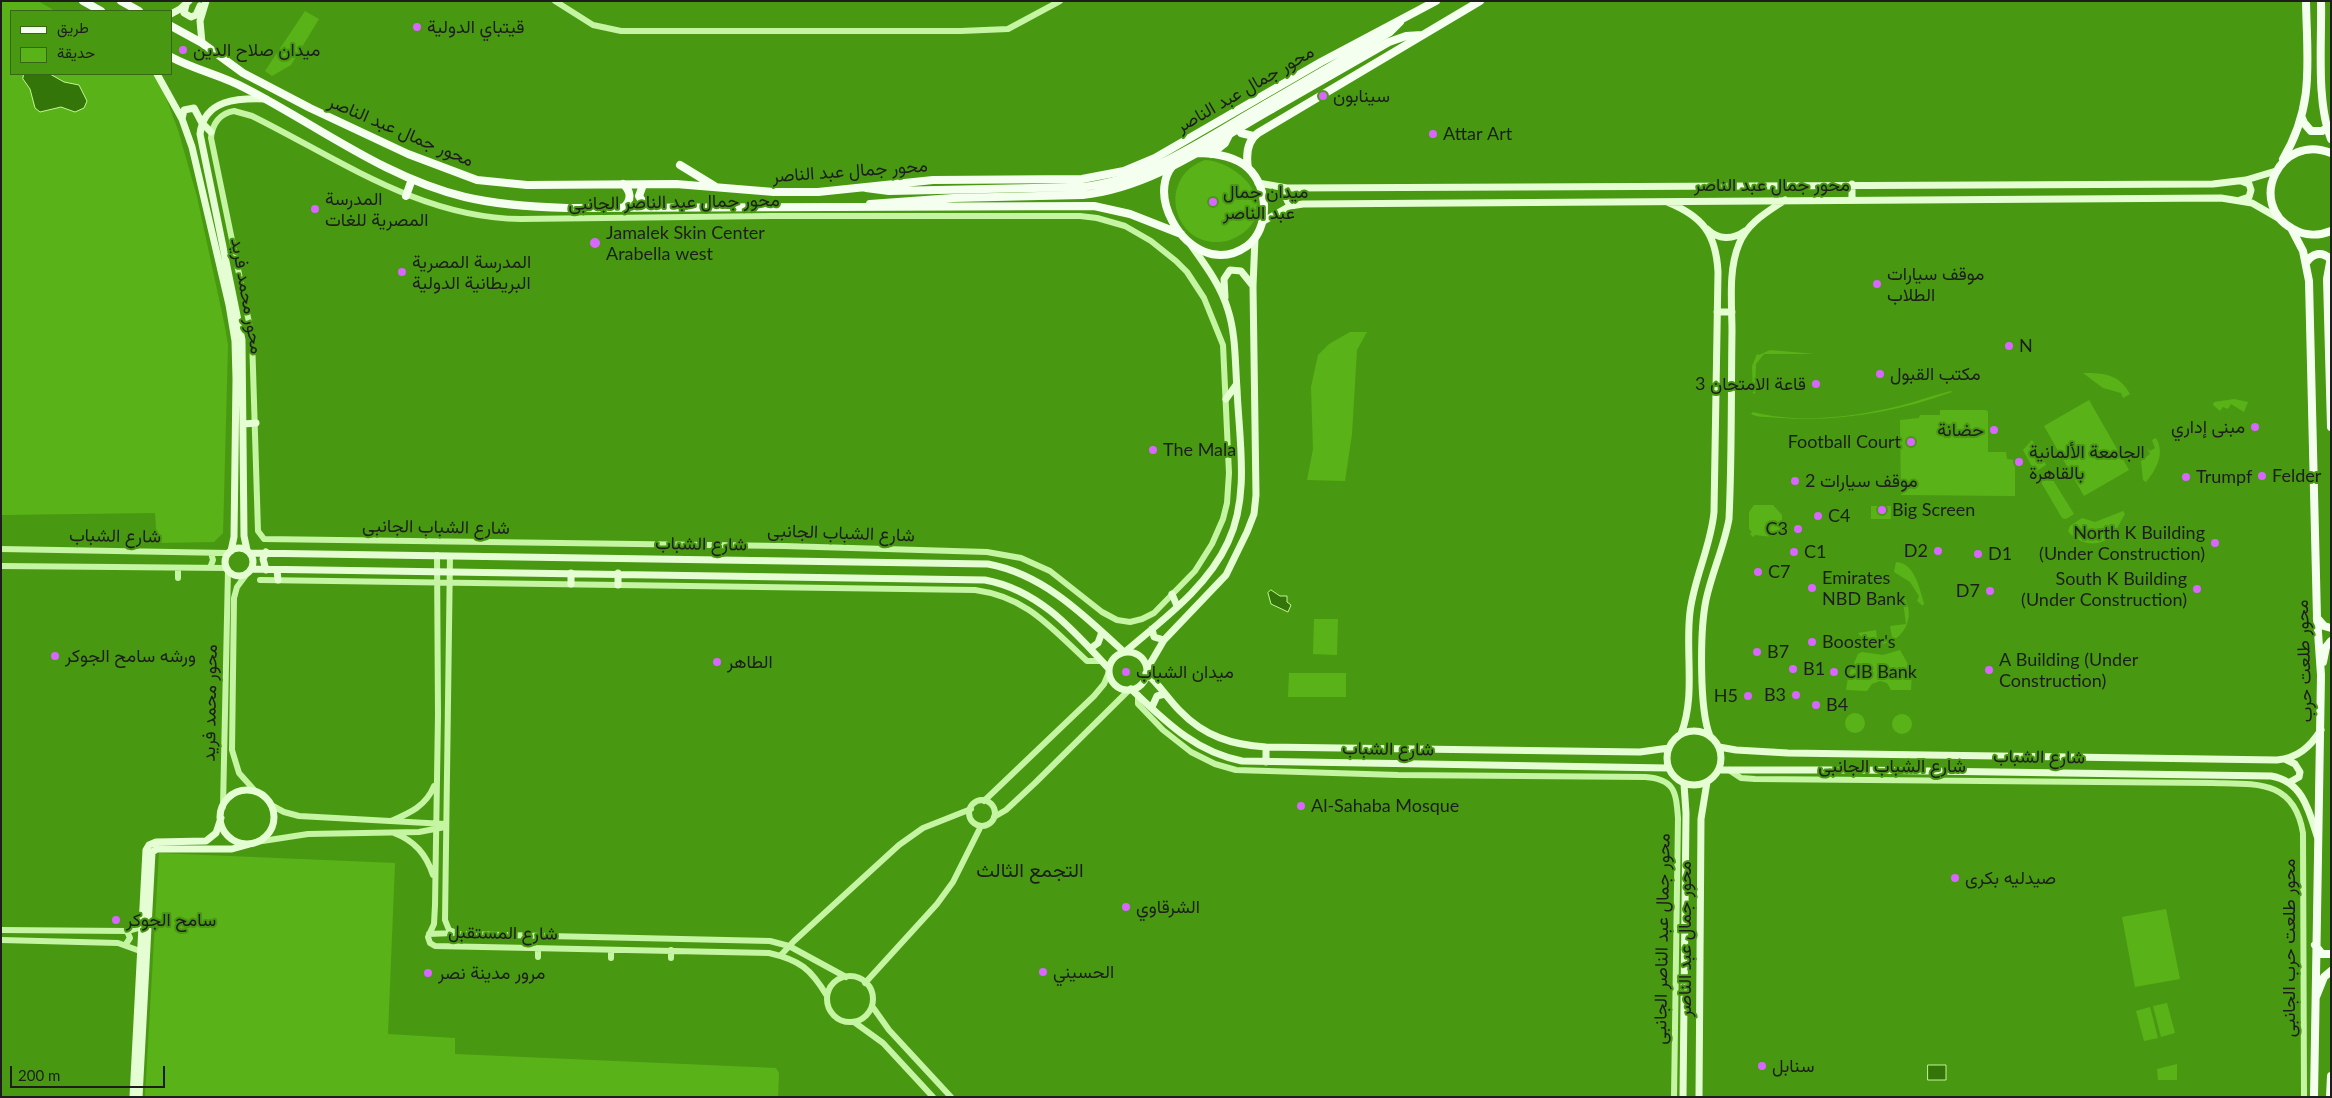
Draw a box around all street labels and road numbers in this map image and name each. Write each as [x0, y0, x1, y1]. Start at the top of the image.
street label: محور جمال عبد الناصر [1172, 41, 1318, 137]
street label: محور جمال عبد الناصر [325, 91, 477, 171]
street label: محور جمال عبد الناصر [772, 155, 928, 187]
street label: محور جمال عبد الناصر [1694, 174, 1850, 196]
street label: محور جمال عبد الناصر الجانبى [568, 189, 780, 215]
street label: محور محمد فريد [226, 236, 268, 356]
street label: شارع الشباب الجانبى [362, 515, 510, 539]
street label: شارع الشباب الجانبى [767, 520, 915, 546]
street label: شارع الشباب [69, 524, 161, 548]
street label: شارع الشباب [655, 532, 747, 556]
street label: محور طلعت حرب [2291, 599, 2317, 723]
street label: محور محمد فريد [198, 644, 222, 762]
street label: شارع الشباب [1342, 737, 1434, 761]
street label: شارع الشباب [1993, 745, 2085, 769]
street label: شارع الشباب الجانبى [1818, 755, 1966, 777]
street label: محور جمال عبد الناصر الجانبى [1649, 833, 1675, 1045]
street label: محور طلعت حرب الجانبى [2278, 859, 2300, 1037]
street label: محور جمال عبد الناصر [1674, 861, 1696, 1017]
street label: شارع المستقبل [448, 921, 558, 945]

